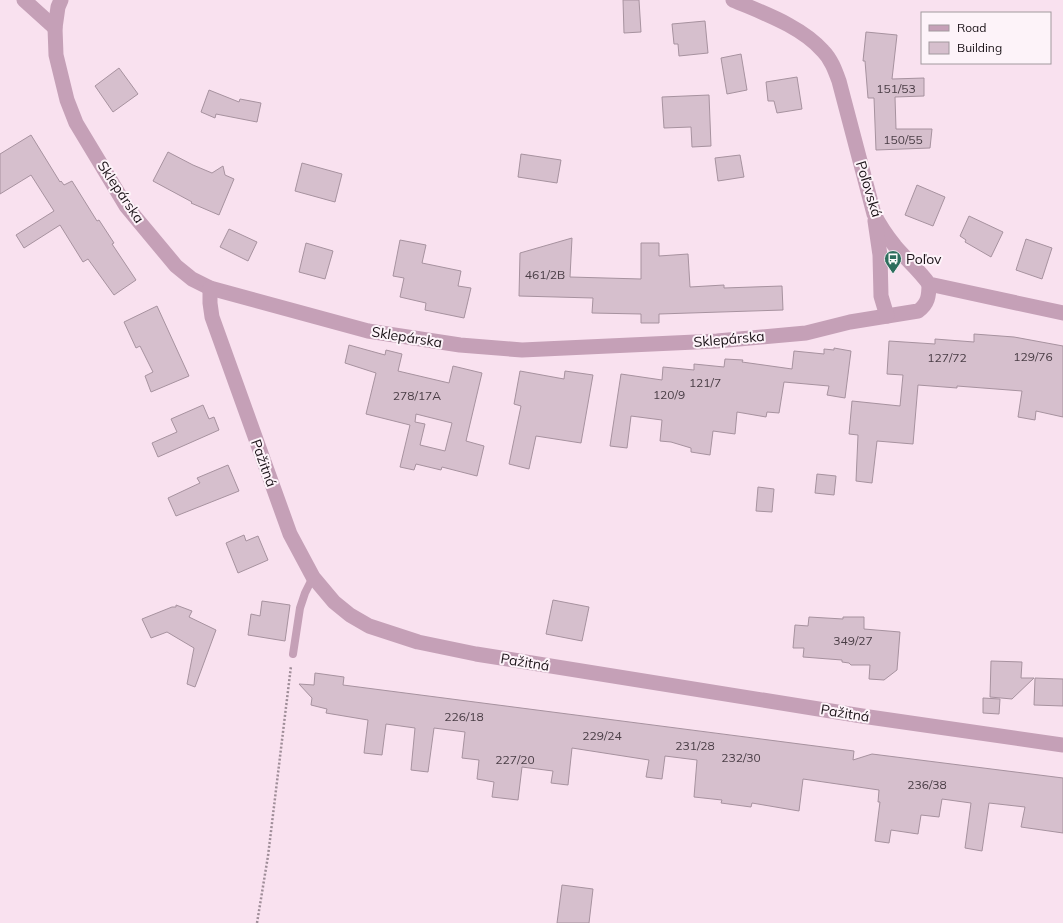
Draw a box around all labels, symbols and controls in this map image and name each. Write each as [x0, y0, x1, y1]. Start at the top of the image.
legend [921, 12, 1051, 64]
text: Road [957, 20, 986, 35]
text: Building [957, 40, 1002, 55]
house number: 151/53 [876, 81, 916, 96]
house number: 150/55 [883, 132, 923, 147]
street label: Sklepárska [94, 157, 148, 227]
street label: Poľovská [852, 159, 886, 219]
bus stop icon: Poľov [883, 249, 903, 274]
place label: Poľov [906, 250, 942, 268]
house number: 461/2B [525, 267, 565, 282]
street label: Sklepárska [370, 323, 444, 351]
street label: Sklepárska [693, 327, 765, 351]
house number: 129/76 [1013, 349, 1053, 364]
house number: 127/72 [927, 350, 967, 365]
house number: 121/7 [689, 375, 721, 390]
house number: 120/9 [653, 387, 685, 402]
house number: 278/17A [393, 388, 441, 403]
street label: Pažitná [247, 437, 281, 489]
house number: 349/27 [833, 633, 873, 648]
street label: Pažitná [499, 649, 551, 675]
street label: Pažitná [819, 700, 871, 726]
house number: 226/18 [444, 709, 484, 724]
house number: 229/24 [582, 728, 622, 743]
house number: 231/28 [675, 738, 715, 753]
house number: 232/30 [721, 750, 761, 765]
house number: 227/20 [495, 752, 535, 767]
house number: 236/38 [907, 777, 947, 792]

